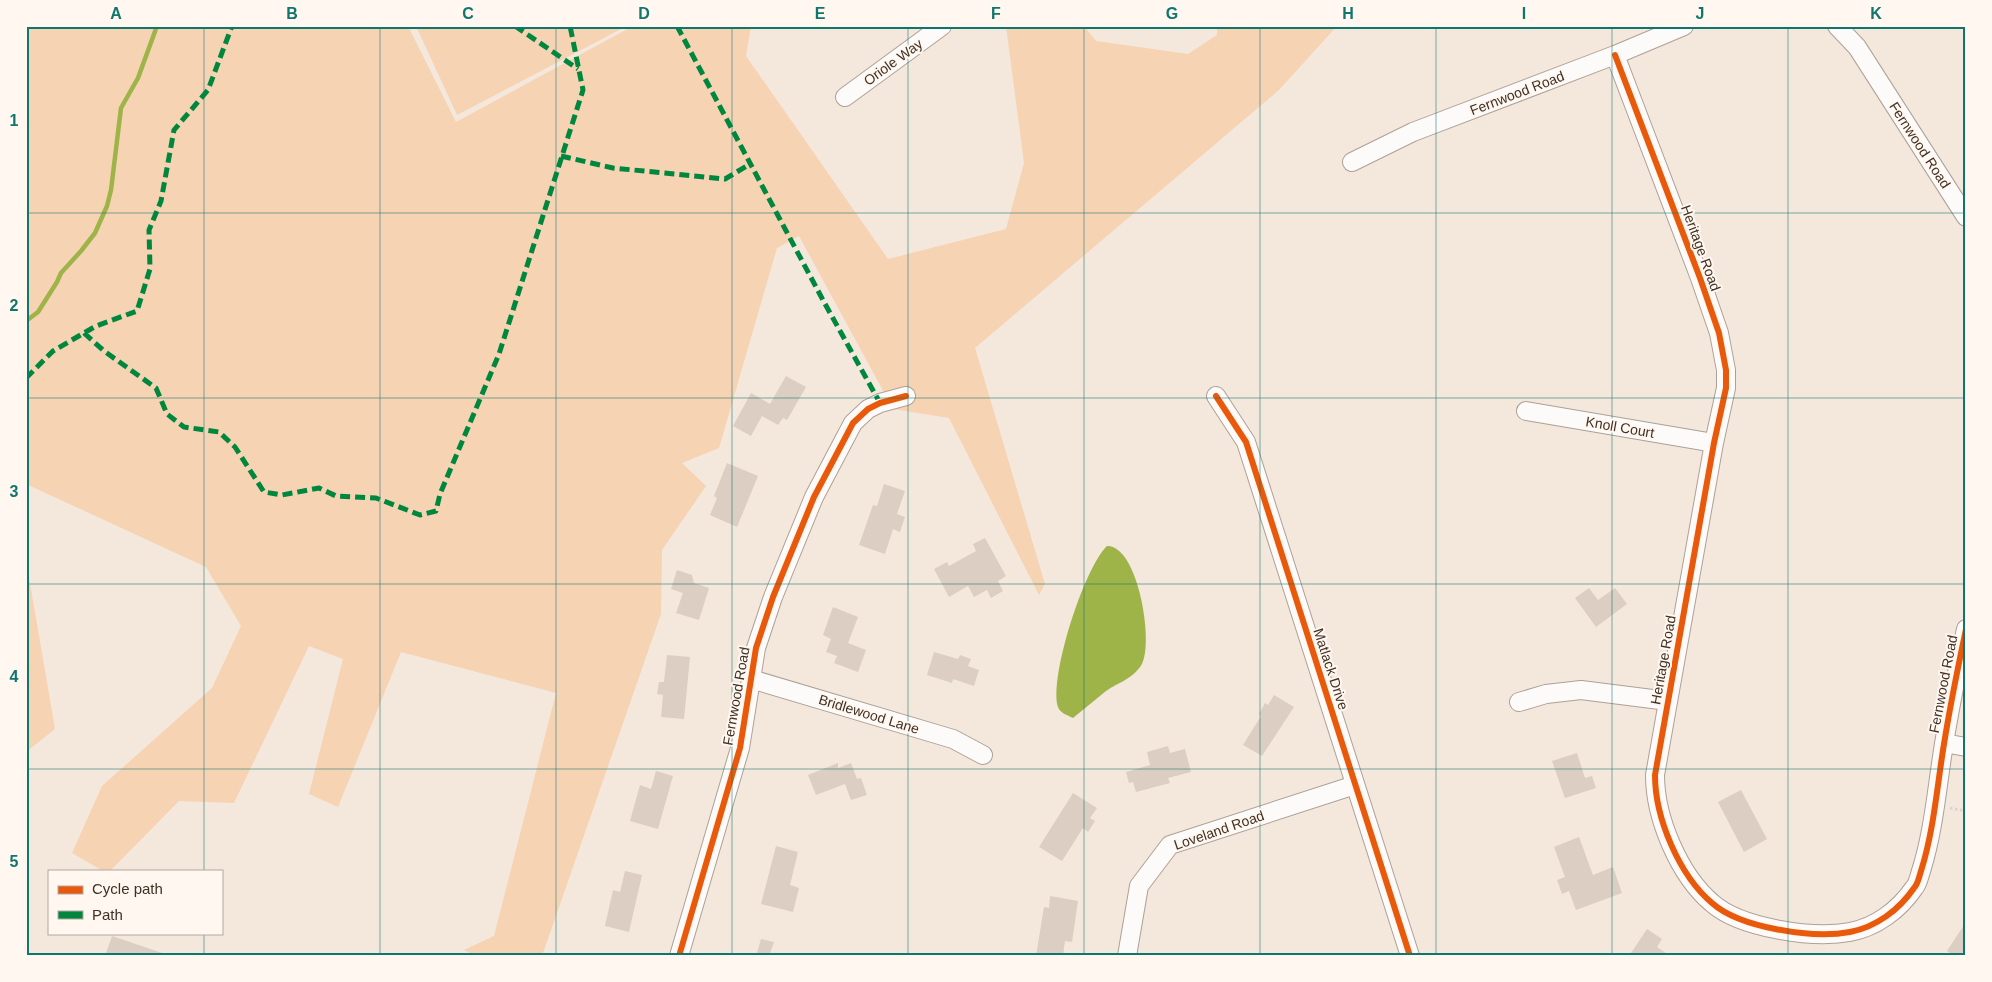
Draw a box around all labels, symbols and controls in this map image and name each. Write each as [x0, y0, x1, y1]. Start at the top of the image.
text: A [110, 5, 122, 22]
text: B [286, 5, 298, 22]
text: C [462, 5, 474, 22]
text: D [638, 5, 650, 22]
text: E [815, 5, 826, 22]
text: F [991, 5, 1001, 22]
text: G [1166, 5, 1178, 22]
text: H [1342, 5, 1354, 22]
text: I [1522, 5, 1526, 22]
text: J [1696, 5, 1704, 22]
text: K [1870, 5, 1882, 22]
street label: Oriole Way [861, 35, 925, 89]
street label: Fernwood Road [1468, 68, 1566, 118]
street label: Fernwood Road [1886, 99, 1954, 191]
text: 1 [10, 112, 19, 129]
street label: Heritage Road [1678, 203, 1724, 293]
text: 2 [10, 297, 19, 314]
street label: Knoll Court [1585, 413, 1656, 441]
text: 3 [10, 483, 19, 500]
street label: Heritage Road [1647, 614, 1679, 706]
street label: Matlack Drive [1310, 626, 1352, 712]
street label: Fernwood Road [1926, 634, 1960, 734]
street label: Fernwood Road [719, 646, 753, 746]
text: 4 [10, 668, 19, 685]
street label: Bridlewood Lane [817, 691, 921, 737]
street label: Loveland Road [1172, 807, 1266, 853]
text: 5 [10, 853, 19, 870]
legend [48, 870, 222, 934]
text: Cycle path [92, 880, 163, 897]
text: Path [92, 906, 123, 923]

